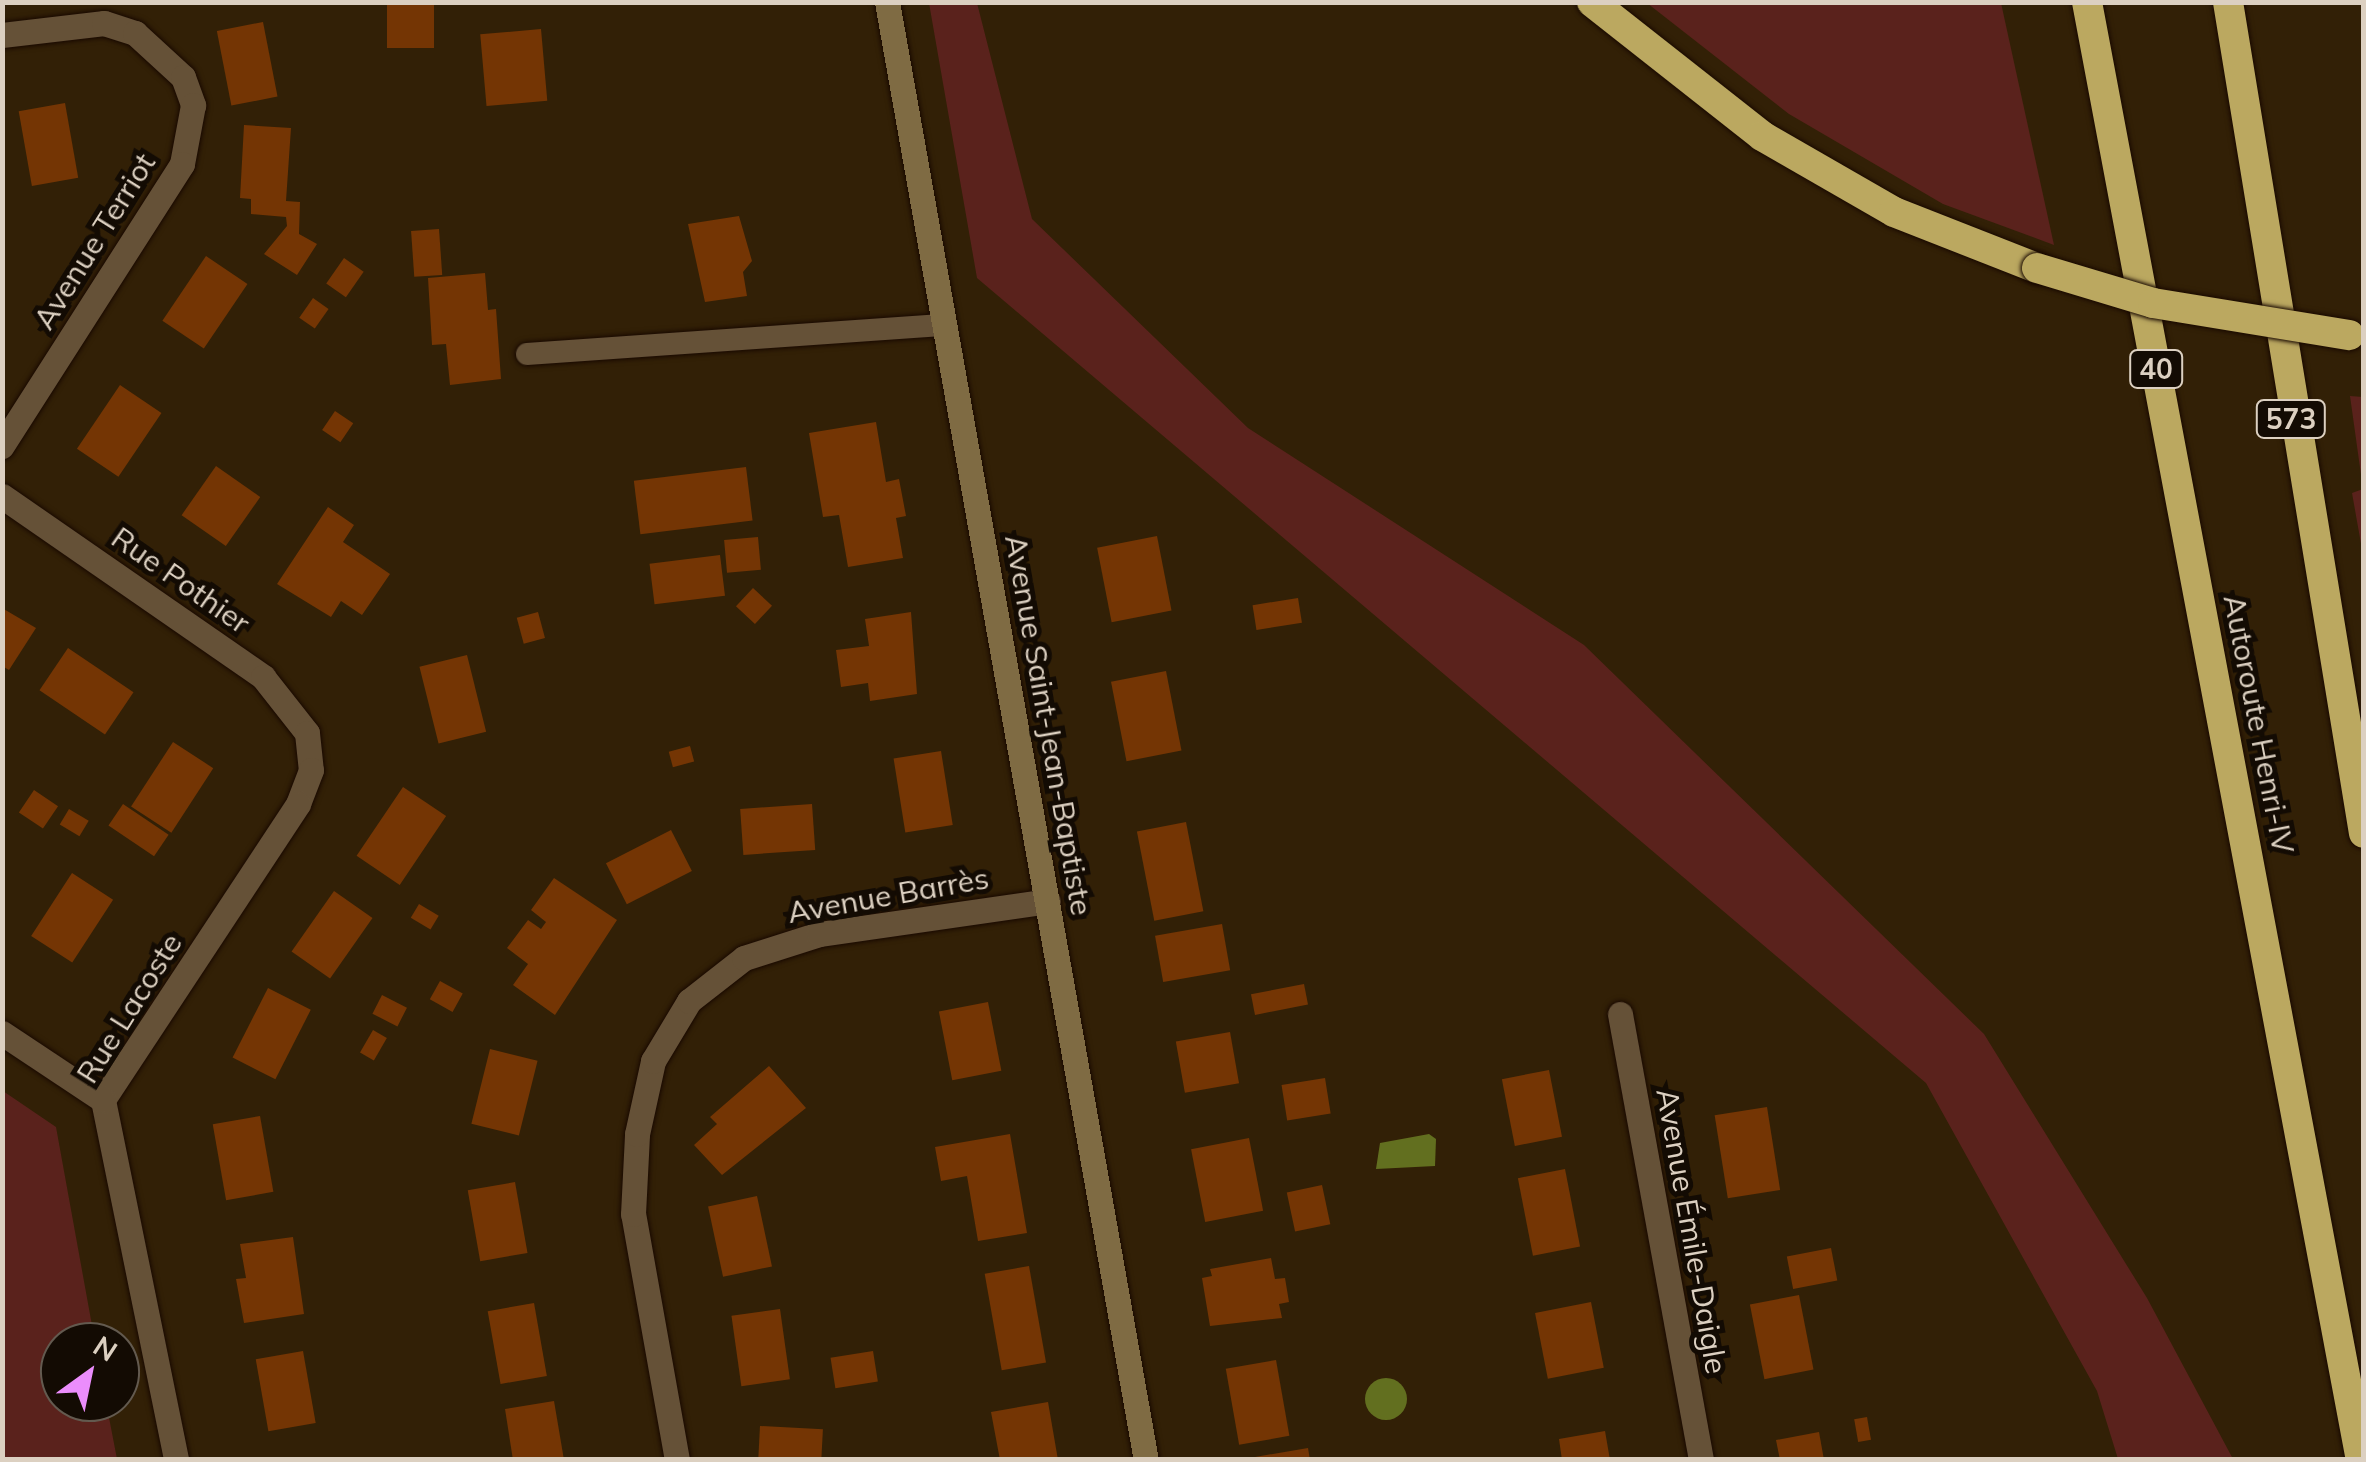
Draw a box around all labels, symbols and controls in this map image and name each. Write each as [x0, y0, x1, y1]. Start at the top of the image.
street label: Avenue Terriot [26, 146, 162, 336]
road number: 40 [2128, 346, 2184, 392]
road number: 573 [2254, 396, 2328, 442]
street label: Rue Pothier [105, 519, 257, 641]
street label: Avenue Saint-Jean-Baptiste [998, 532, 1100, 918]
street label: Autoroute Henri-IV [2216, 592, 2302, 856]
street label: Avenue Barrès [785, 860, 991, 930]
street label: Rue Lacoste [69, 927, 189, 1089]
street label: Avenue Émile-Daigle [1649, 1085, 1735, 1377]
north arrow [40, 1322, 140, 1422]
text: N [87, 1328, 124, 1369]

